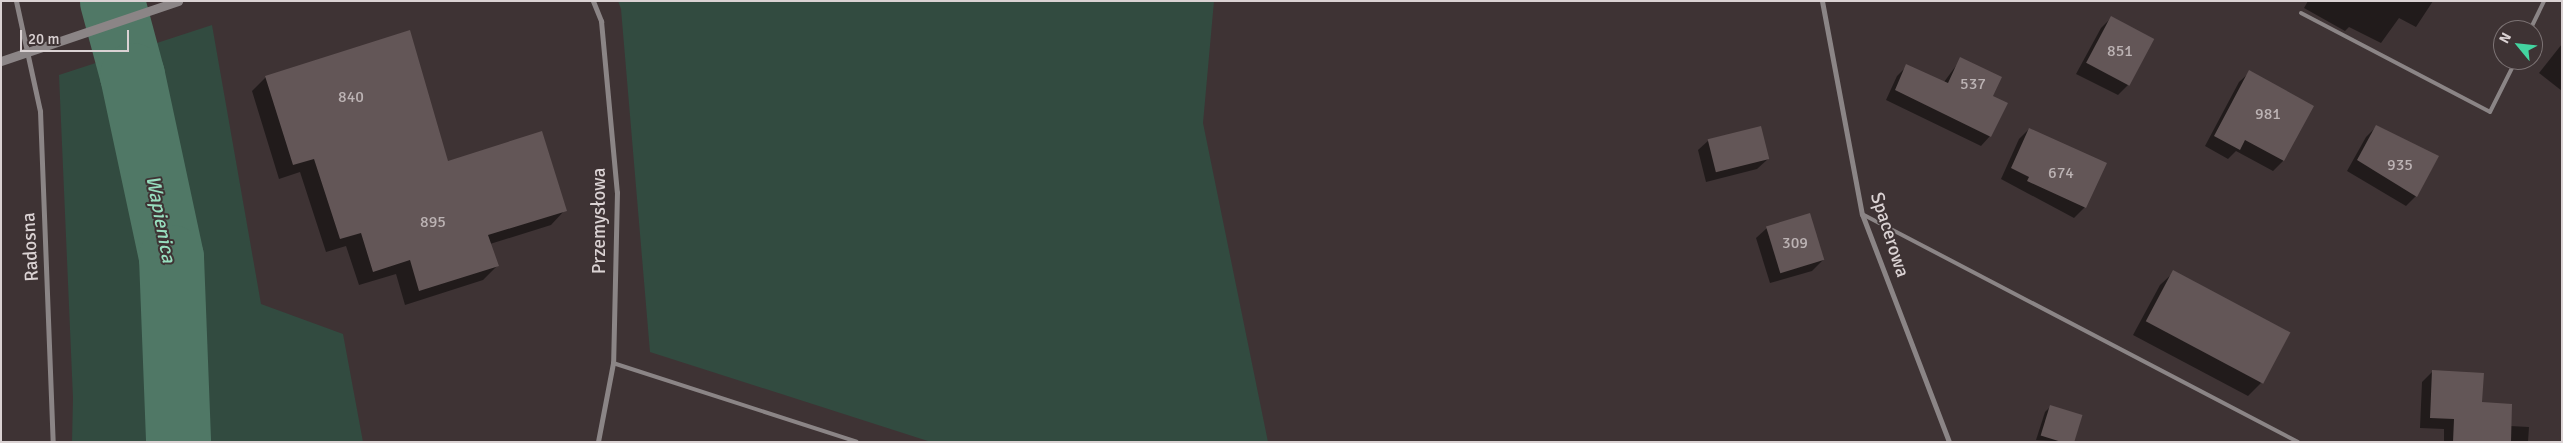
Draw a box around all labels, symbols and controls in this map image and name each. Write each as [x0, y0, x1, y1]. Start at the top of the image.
scale bar [22, 20, 131, 52]
north arrow [2493, 20, 2543, 70]
text: 20 m [28, 30, 59, 48]
text: N [2495, 30, 2515, 46]
house number: 851 [2107, 41, 2133, 61]
house number: 537 [1960, 74, 1986, 94]
house number: 840 [338, 87, 364, 107]
house number: 981 [2255, 104, 2281, 124]
house number: 935 [2387, 155, 2413, 175]
house number: 674 [2048, 163, 2074, 183]
street label: Przemysłowa [589, 168, 611, 274]
water label: Wapienica [141, 173, 181, 265]
street label: Spacerowa [1865, 190, 1913, 280]
street label: Radosna [18, 212, 44, 282]
house number: 895 [420, 212, 446, 232]
house number: 309 [1782, 233, 1808, 253]

